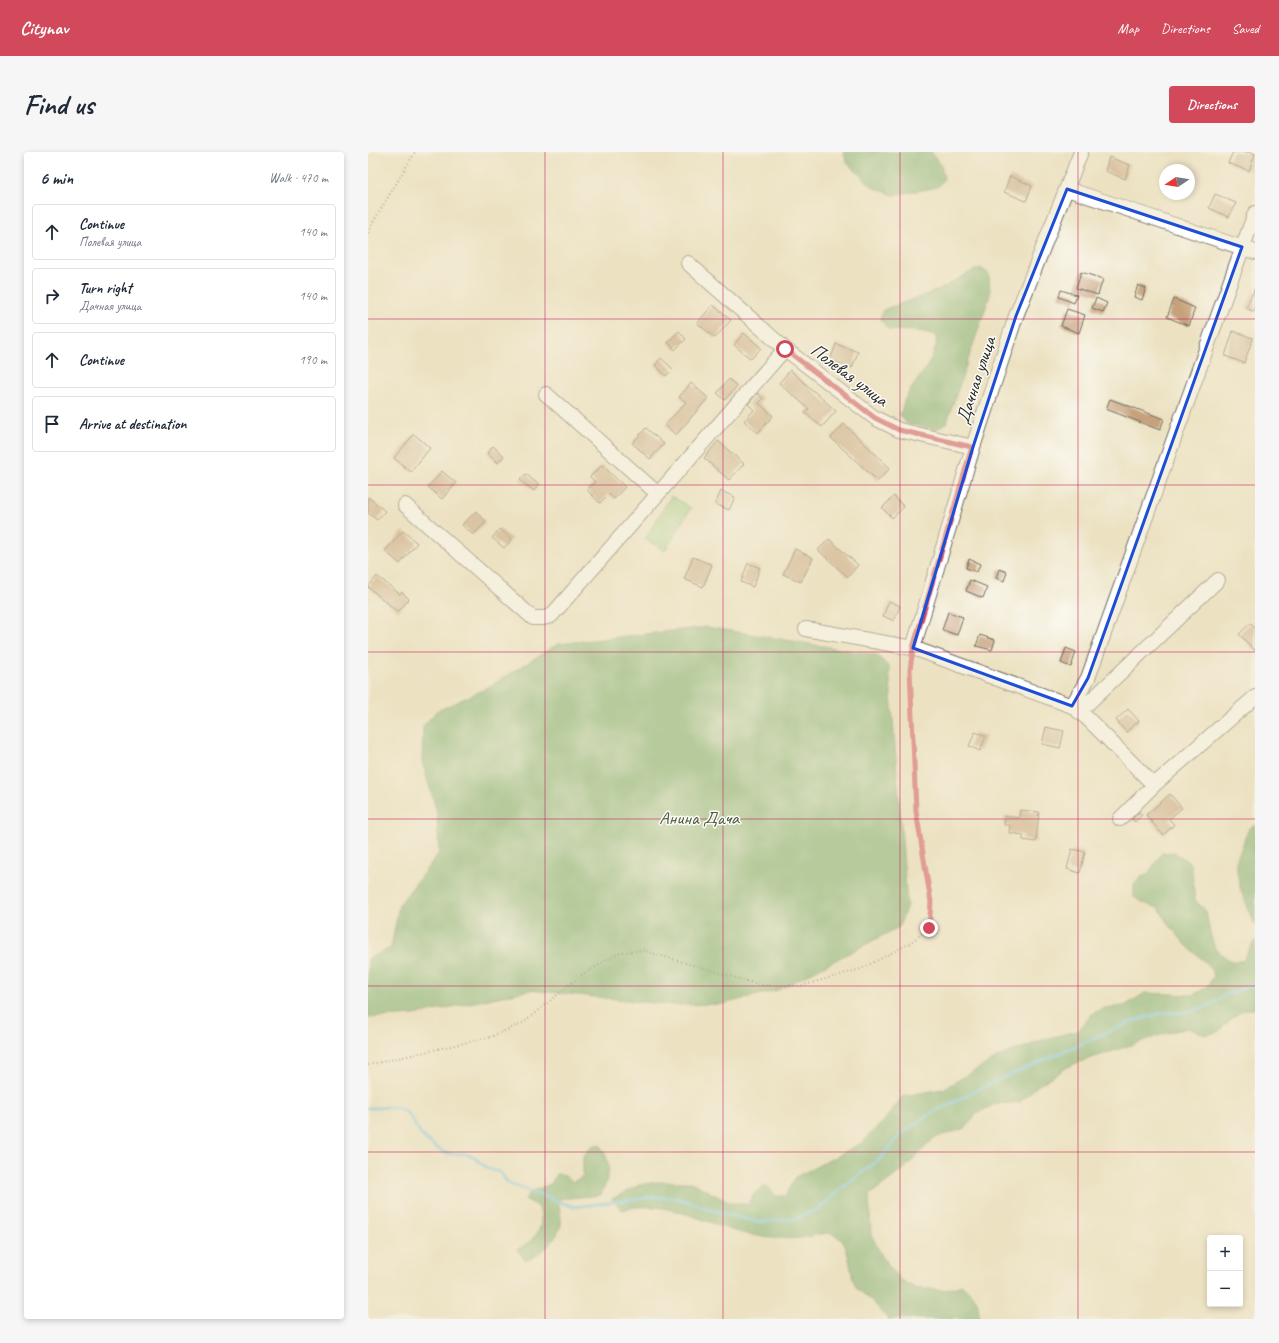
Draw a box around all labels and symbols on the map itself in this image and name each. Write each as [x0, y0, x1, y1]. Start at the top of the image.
north arrow [1159, 164, 1195, 200]
street label: Дачная улица [951, 331, 1002, 427]
street label: Полевая улица [806, 338, 894, 413]
route start [776, 340, 794, 358]
park label: Анина Дача [659, 806, 741, 830]
route end [920, 919, 938, 937]

